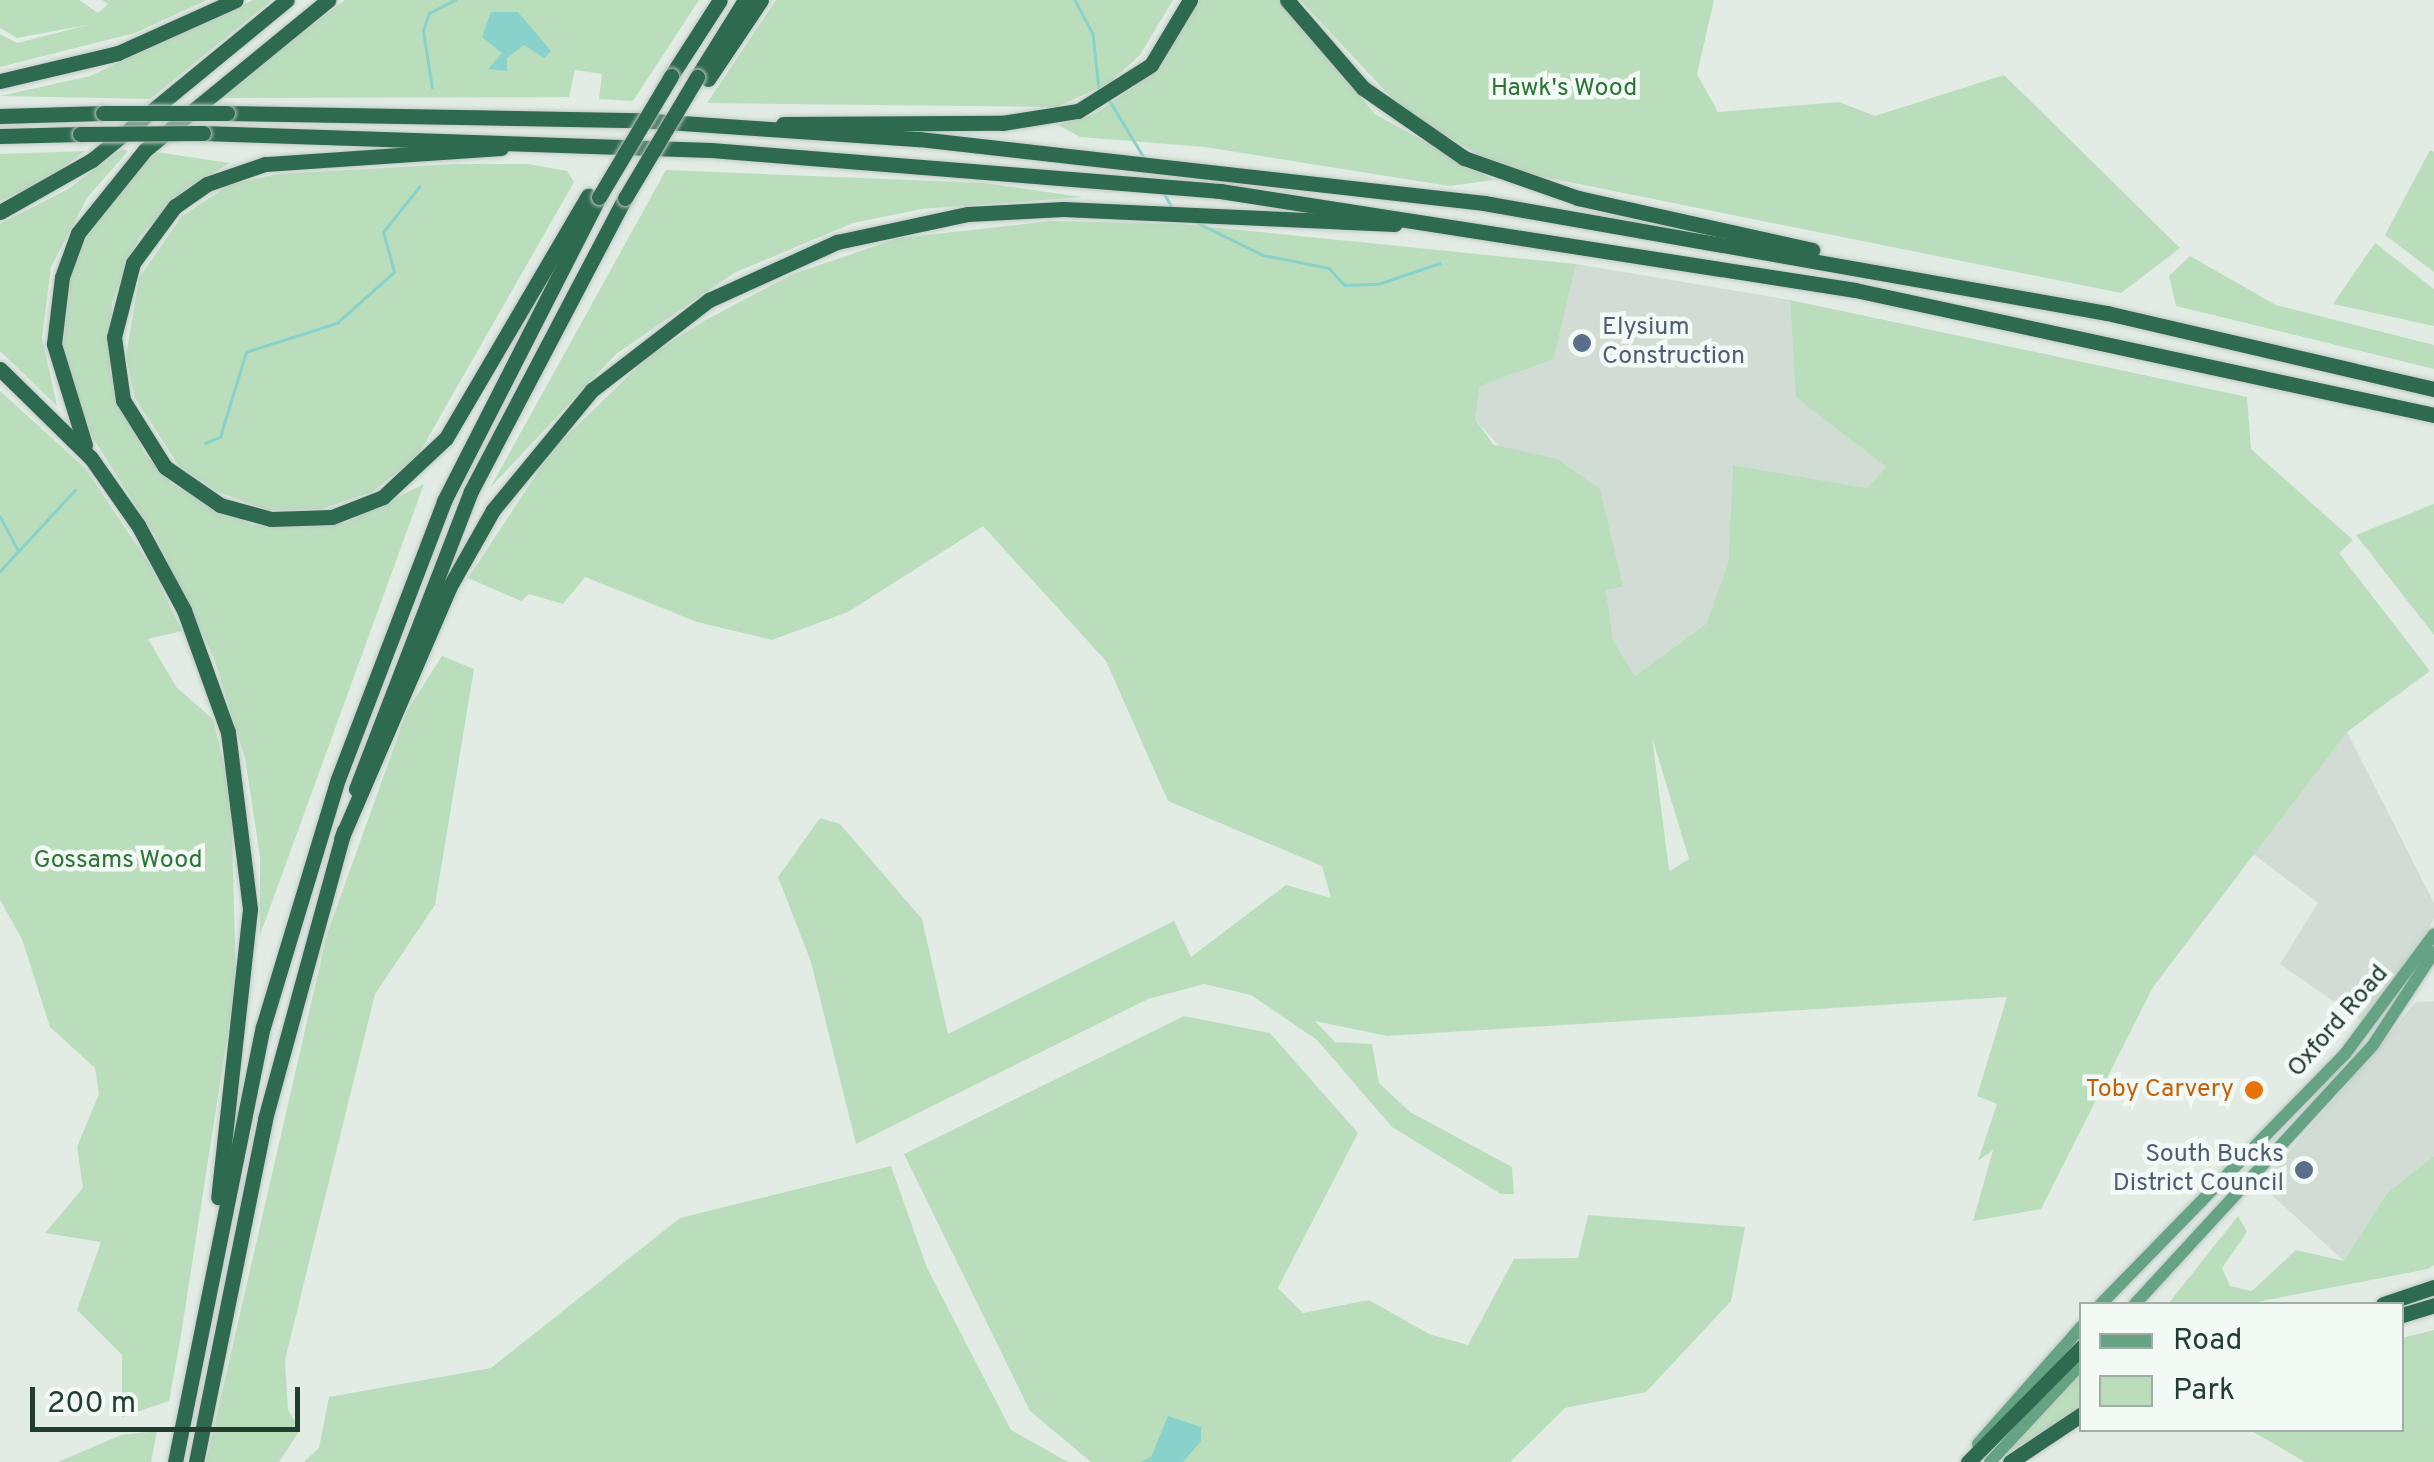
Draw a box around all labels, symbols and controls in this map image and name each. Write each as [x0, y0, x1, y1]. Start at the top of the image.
park label: Hawk's Wood [1491, 74, 1637, 104]
place label: Elysium Construction [1602, 314, 1745, 373]
marker: Elysium Construction [1571, 332, 1593, 354]
park label: Gossams Wood [33, 846, 203, 876]
street label: Oxford Road [2282, 960, 2396, 1084]
place label: Toby Carvery [2086, 1075, 2234, 1105]
marker: Toby Carvery [2243, 1079, 2265, 1101]
place label: South Bucks District Council [2113, 1141, 2284, 1200]
marker: South Bucks District Council [2293, 1159, 2315, 1181]
legend [2079, 1302, 2404, 1432]
text: Road [2173, 1323, 2242, 1360]
scale bar [35, 1367, 305, 1429]
text: Park [2173, 1373, 2235, 1410]
text: 200 m [47, 1386, 136, 1423]

